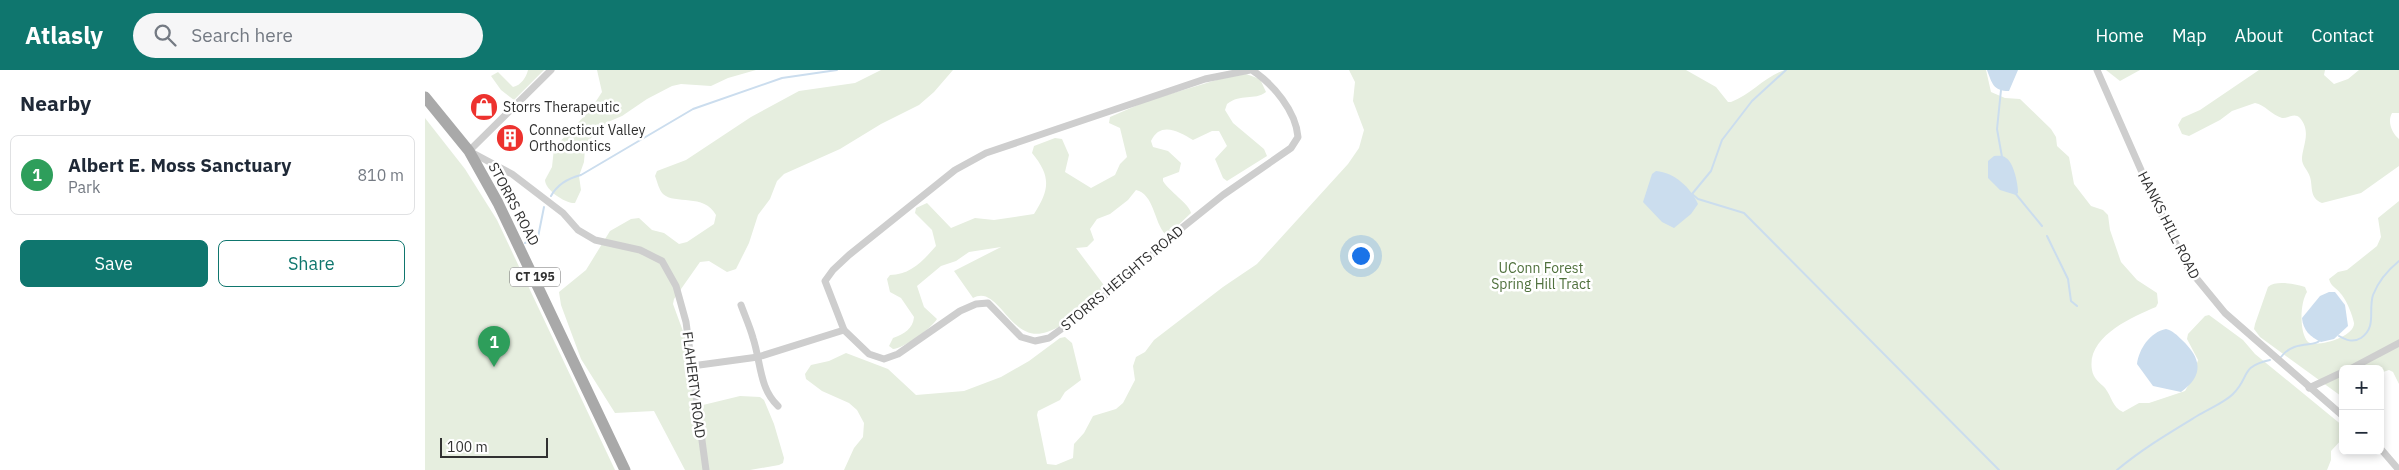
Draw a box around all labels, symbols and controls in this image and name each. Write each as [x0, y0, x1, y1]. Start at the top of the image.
search box [133, 13, 483, 58]
text: Atlasly [25, 19, 103, 51]
icon: search [151, 21, 179, 49]
text: Search here [191, 23, 293, 47]
text: Home [2096, 24, 2144, 47]
text: Map [2172, 24, 2207, 47]
text: About [2235, 24, 2283, 47]
text: Contact [2311, 24, 2374, 47]
text: Nearby [20, 89, 91, 117]
shop icon: Storrs Therapeutic [469, 92, 499, 122]
place label: Storrs Therapeutic [503, 98, 620, 116]
place label: Connecticut Valley Orthodontics [529, 121, 646, 155]
building icon: Connecticut Valley Orthodontics [495, 123, 525, 153]
text: Albert E. Moss Sanctuary [68, 153, 291, 177]
street label: STORRS ROAD [484, 159, 544, 249]
text: 1 [32, 165, 42, 185]
text: 810 m [357, 165, 404, 185]
street label: HANKS HILL ROAD [2134, 168, 2204, 282]
text: Park [68, 177, 100, 197]
street label: STORRS HEIGHTS ROAD [1057, 221, 1187, 335]
button: Save [20, 240, 208, 287]
button: Share [218, 240, 405, 287]
your location [1348, 243, 1374, 269]
park label: UConn Forest Spring Hill Tract [1491, 259, 1591, 293]
road number: CT 195 [510, 268, 560, 286]
pin: 1 [478, 326, 510, 367]
street label: FLAHERTY ROAD [679, 331, 709, 439]
map controls [2339, 365, 2384, 455]
button: + [2339, 365, 2384, 410]
button: − [2339, 410, 2384, 455]
scale bar [440, 435, 547, 458]
text: 100 m [447, 438, 488, 456]

